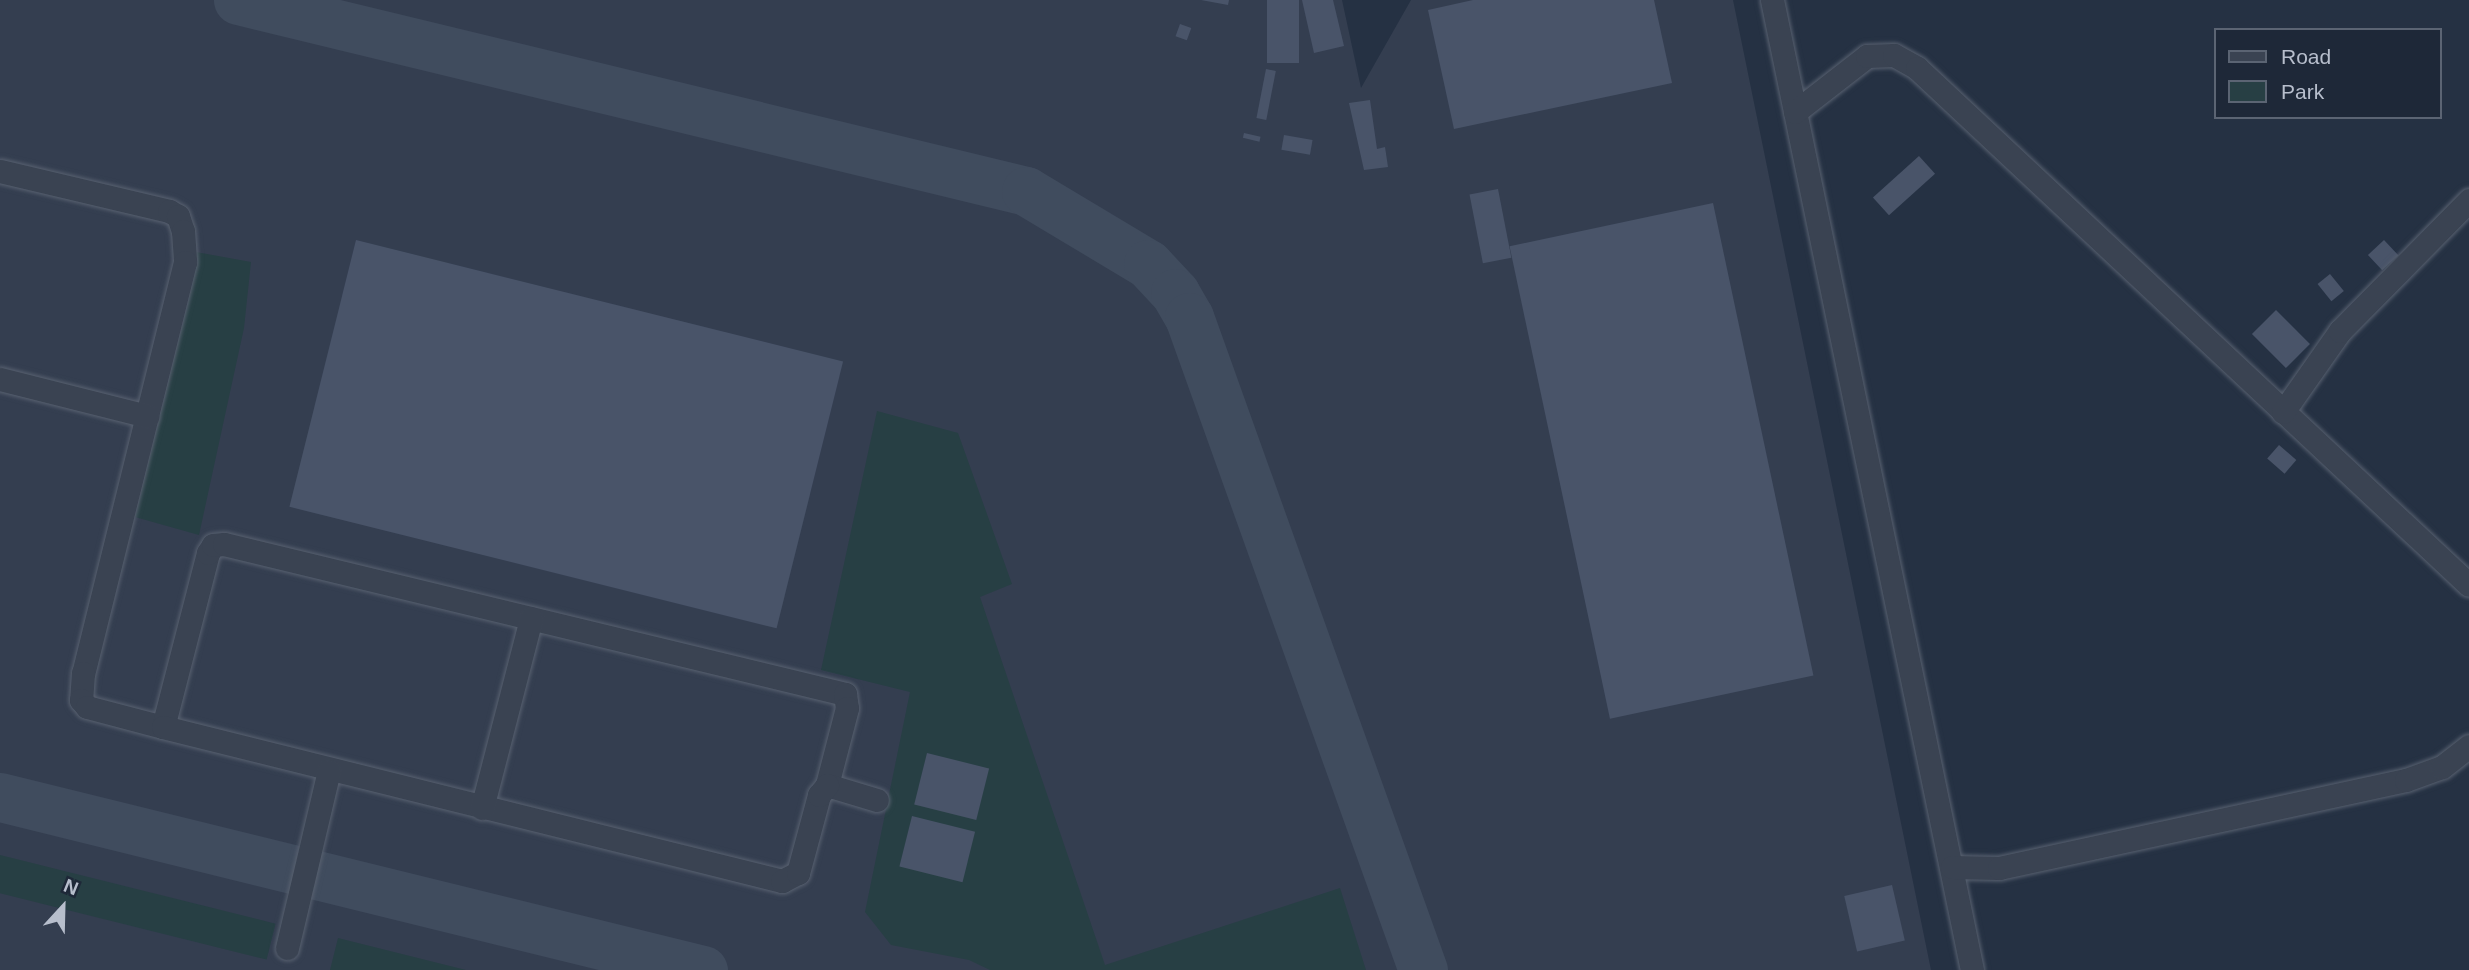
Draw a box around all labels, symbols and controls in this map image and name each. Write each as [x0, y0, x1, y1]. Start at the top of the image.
legend [2214, 28, 2441, 119]
text: Road [2281, 45, 2331, 68]
text: Park [2281, 80, 2324, 103]
north arrow [28, 872, 98, 942]
text: N [61, 875, 81, 899]

